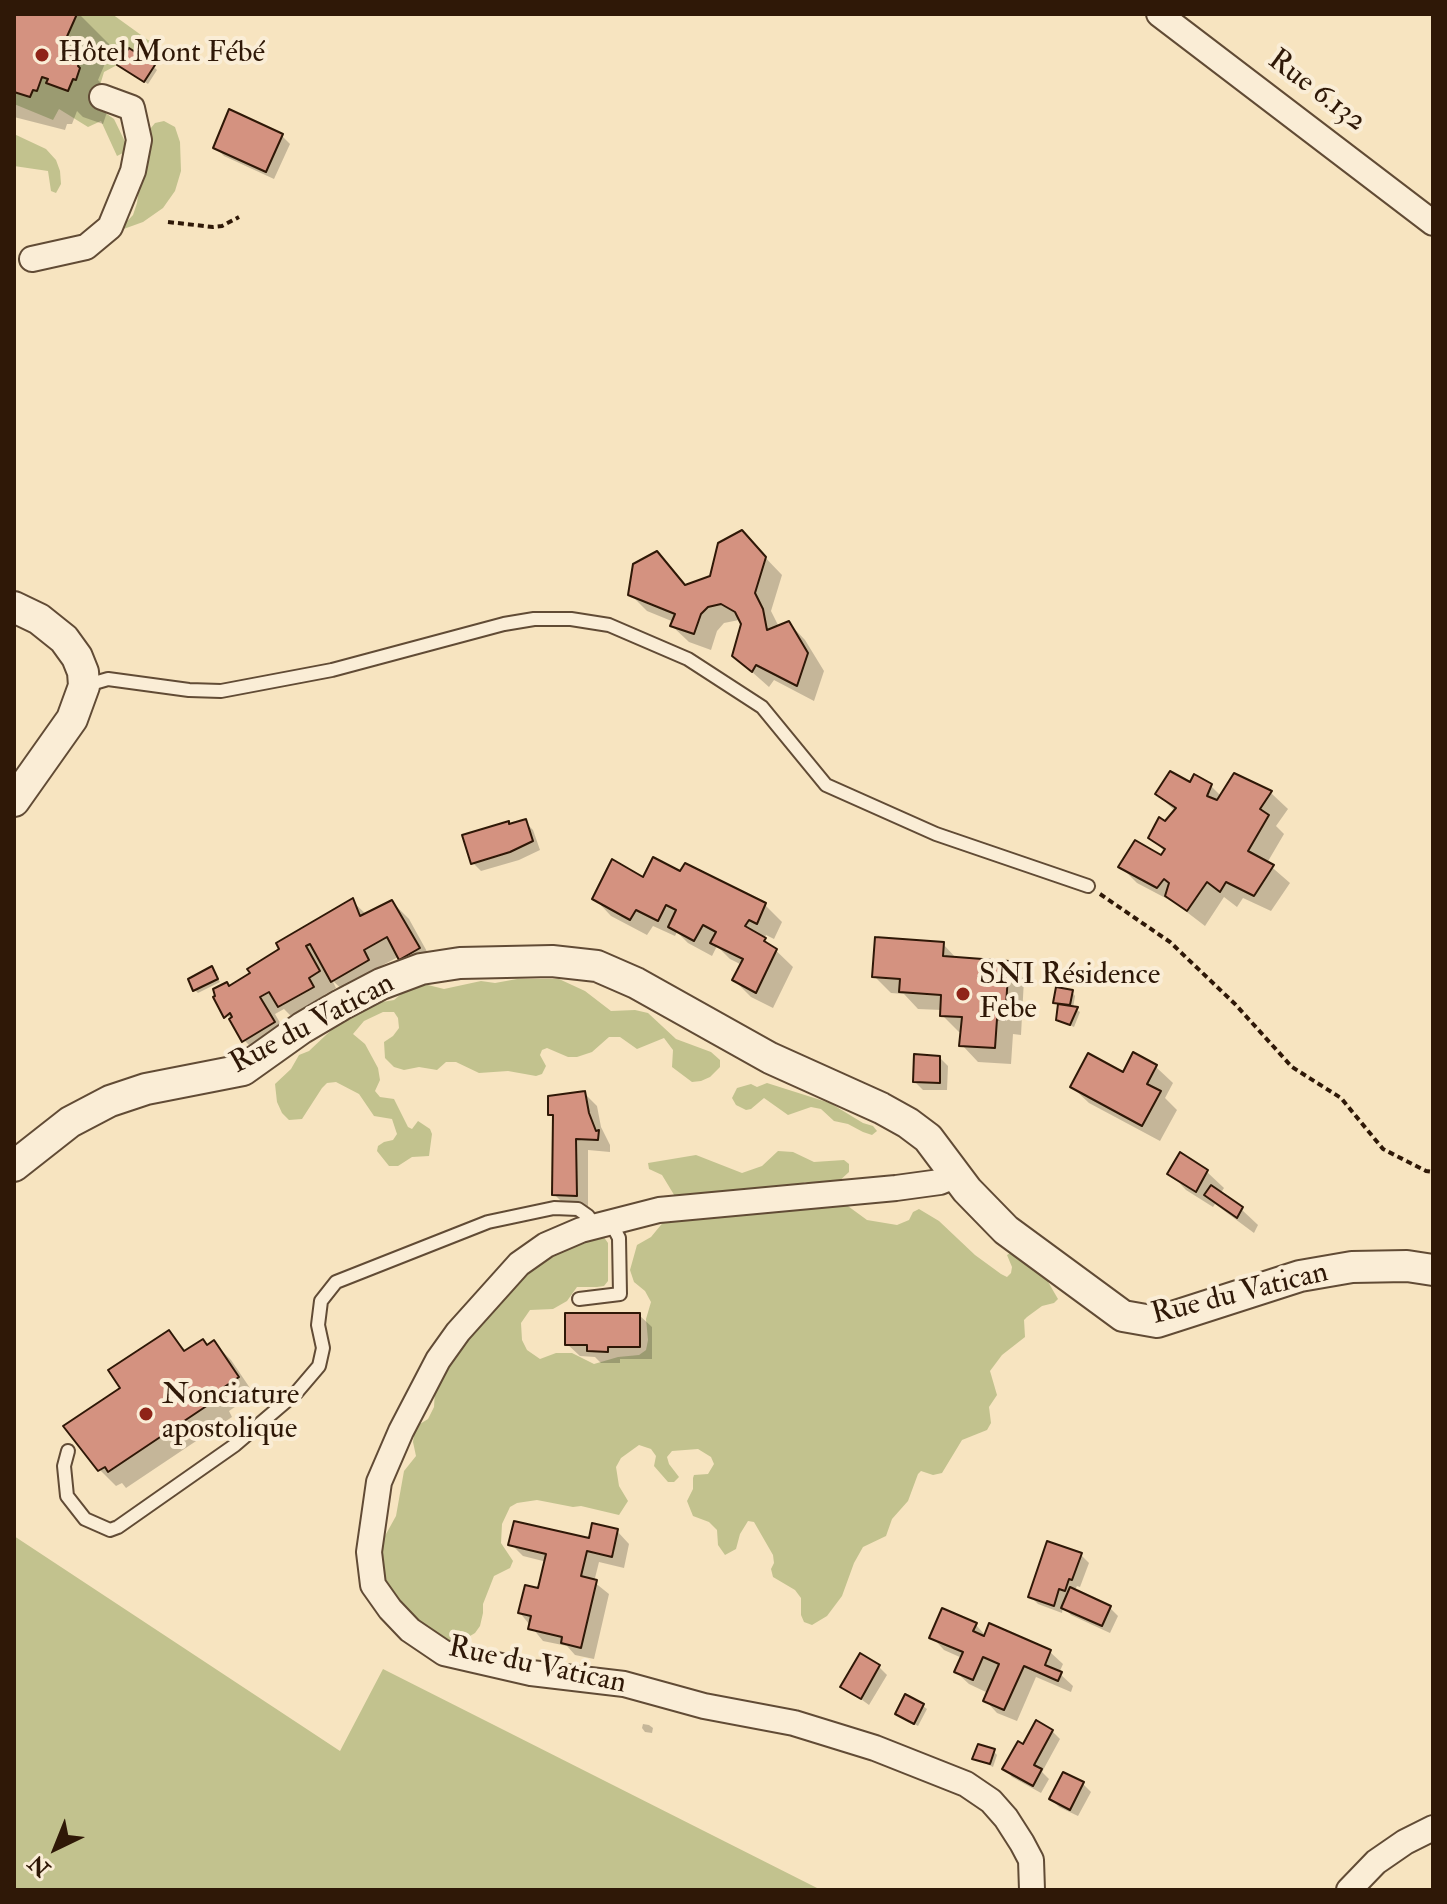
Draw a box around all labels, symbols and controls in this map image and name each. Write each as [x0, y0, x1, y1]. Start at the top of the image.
place label: Hôtel Mont Fébé [58, 37, 265, 73]
street label: Rue 6.132 [1260, 43, 1372, 141]
marker: Hôtel Mont Fébé [33, 46, 51, 64]
place label: SNI Résidence Febe [979, 959, 1160, 1030]
street label: Rue du Vatican [225, 967, 401, 1083]
marker: SNI Résidence Febe [954, 985, 972, 1003]
street label: Rue du Vatican [1148, 1256, 1332, 1334]
place label: Nonciature apostolique [162, 1379, 299, 1450]
marker: Nonciature apostolique [137, 1405, 155, 1423]
street label: Rue du Vatican [445, 1631, 629, 1703]
north arrow [16, 1808, 96, 1888]
text: N [23, 1849, 56, 1883]

